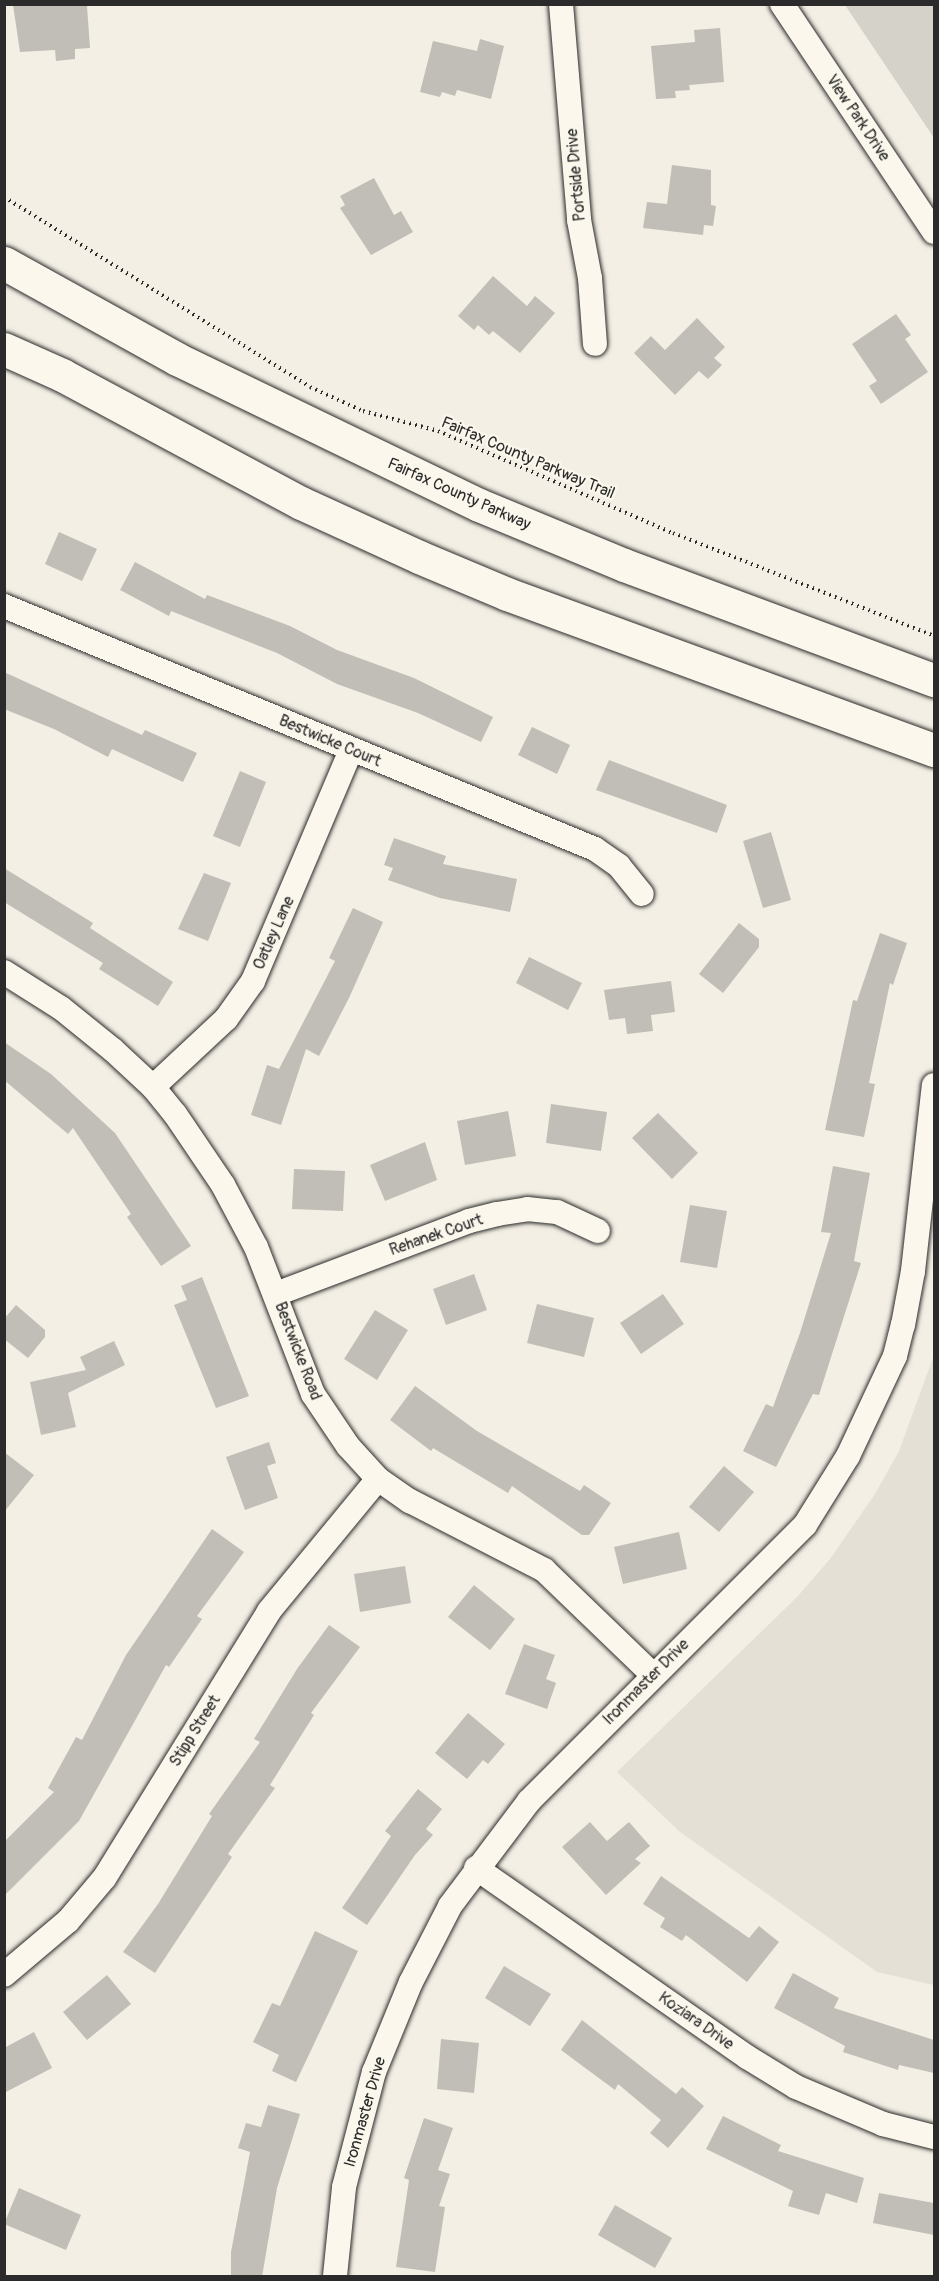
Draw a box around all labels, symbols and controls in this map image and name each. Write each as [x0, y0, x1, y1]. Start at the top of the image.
street label: View Park Drive [822, 71, 894, 165]
street label: Portside Drive [562, 128, 590, 222]
street label: Fairfax County Parkway Trail [438, 413, 618, 503]
street label: Fairfax County Parkway [384, 454, 534, 534]
street label: Bestwicke Court [276, 711, 384, 771]
street label: Oatley Lane [249, 893, 299, 973]
street label: Rehanek Court [387, 1210, 485, 1260]
street label: Bestwicke Road [270, 1299, 326, 1403]
street label: Ironmaster Drive [599, 1635, 693, 1729]
street label: Stipp Street [166, 1692, 224, 1770]
street label: Koziara Drive [655, 1988, 737, 2054]
street label: Ironmaster Drive [340, 2055, 390, 2169]

